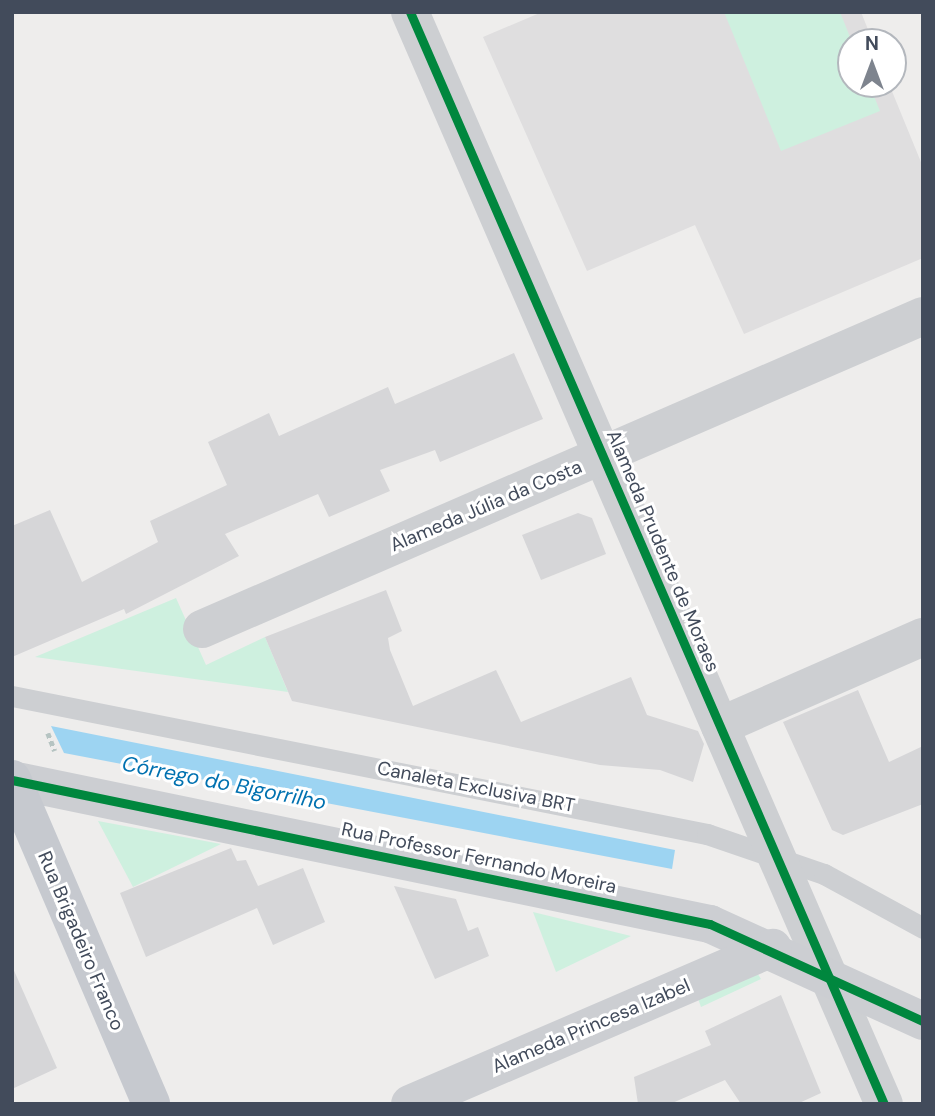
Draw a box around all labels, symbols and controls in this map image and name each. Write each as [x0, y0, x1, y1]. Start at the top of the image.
north arrow [837, 28, 907, 98]
text: N [865, 31, 879, 56]
street label: Alameda Prudente de Moraes [602, 427, 724, 675]
street label: Alameda Júlia da Costa [387, 455, 585, 557]
water label: Córrego do Bigorrilho [120, 751, 328, 815]
street label: Canaleta Exclusiva BRT [375, 757, 577, 817]
street label: Rua Professor Fernando Moreira [339, 818, 619, 898]
street label: Rua Brigadeiro Franco [33, 848, 129, 1034]
street label: Alameda Princesa Izabel [489, 974, 693, 1078]

